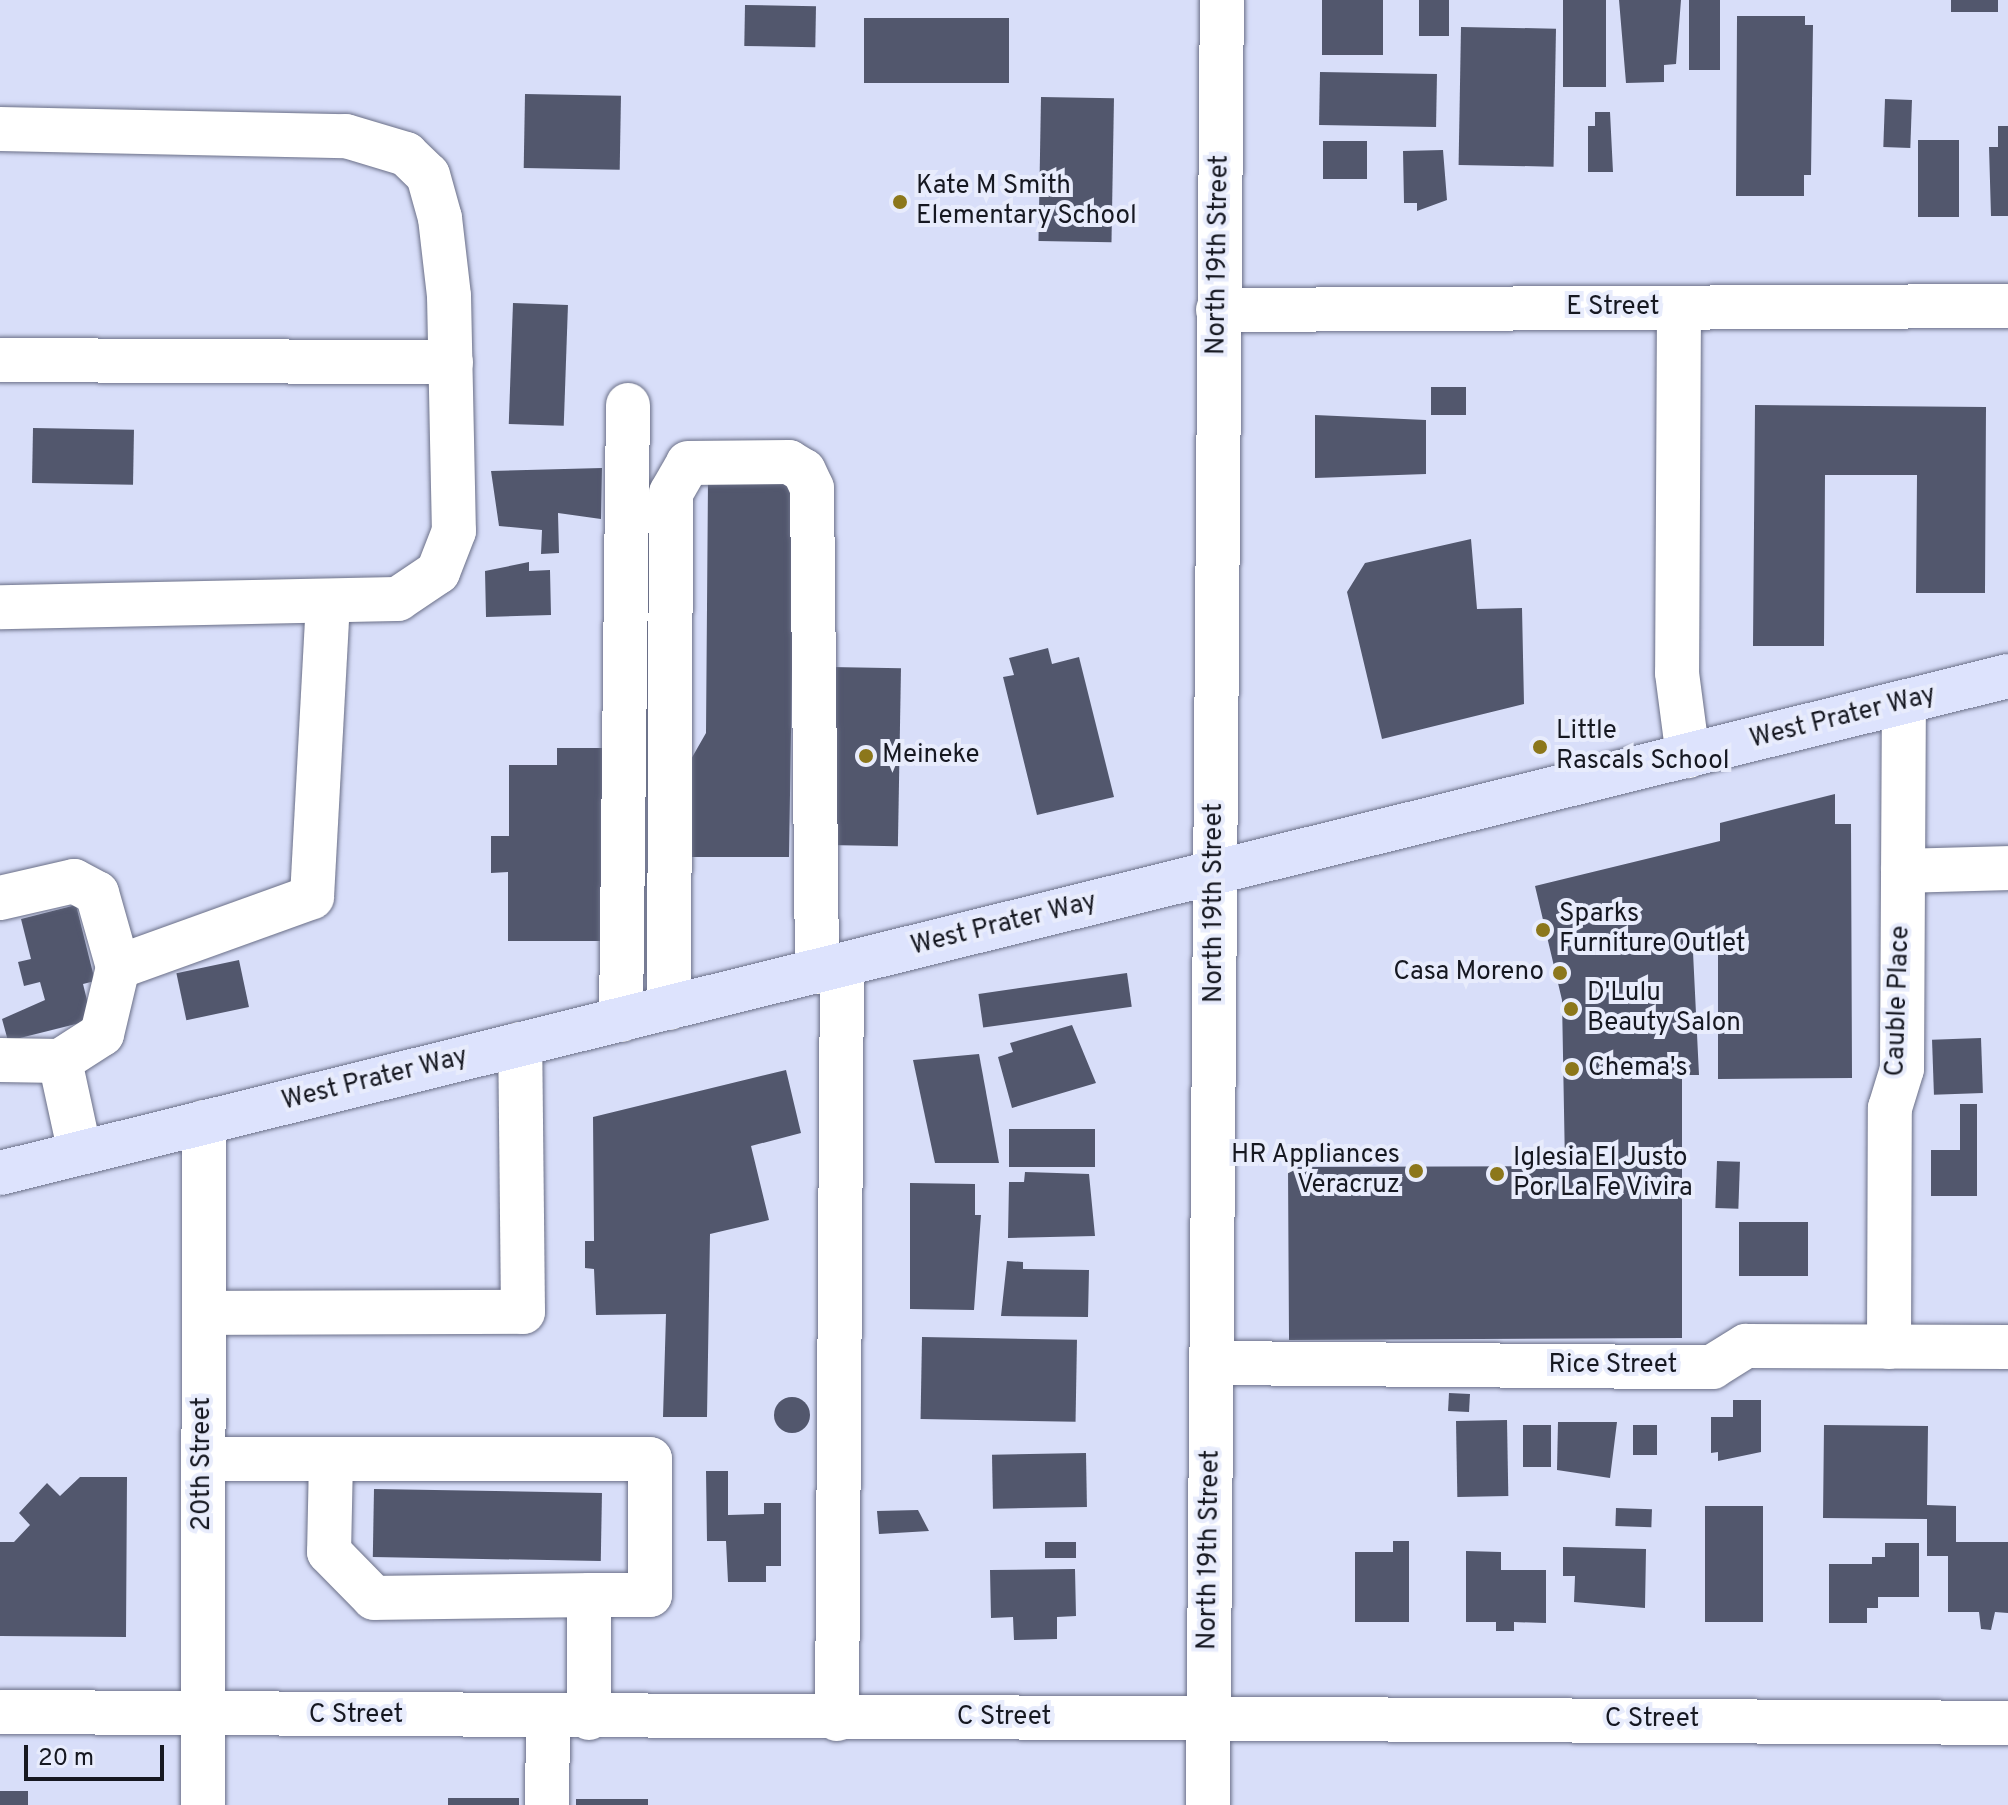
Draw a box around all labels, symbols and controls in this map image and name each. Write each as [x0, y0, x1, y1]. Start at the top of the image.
street label: North 19th Street [1202, 155, 1236, 355]
place label: Kate M Smith Elementary School [916, 171, 1137, 232]
marker: Kate M Smith Elementary School [891, 193, 909, 211]
street label: E Street [1566, 292, 1660, 324]
street label: West Prater Way [1747, 680, 1939, 756]
place label: Little Rascals School [1556, 716, 1730, 778]
marker: Little Rascals School [1531, 738, 1549, 756]
place label: Meineke [882, 740, 980, 772]
marker: Meineke [857, 747, 875, 765]
street label: North 19th Street [1199, 803, 1231, 1003]
street label: West Prater Way [908, 887, 1100, 963]
place label: Sparks Furniture Outlet [1559, 899, 1746, 960]
marker: Sparks Furniture Outlet [1534, 921, 1552, 939]
street label: Cauble Place [1881, 925, 1917, 1077]
place label: Casa Moreno [1393, 957, 1544, 989]
marker: Casa Moreno [1551, 964, 1569, 982]
place label: D'Lulu Beauty Salon [1587, 978, 1741, 1040]
marker: D'Lulu Beauty Salon [1562, 1000, 1580, 1018]
street label: West Prater Way [279, 1042, 471, 1118]
place label: Chema's [1588, 1053, 1688, 1085]
marker: Chema's [1563, 1060, 1581, 1078]
place label: HR Appliances Veracruz [1230, 1140, 1400, 1202]
place label: Iglesia El Justo Por La Fe Vivira [1513, 1143, 1694, 1204]
marker: HR Appliances Veracruz [1407, 1162, 1425, 1180]
marker: Iglesia El Justo Por La Fe Vivira [1488, 1165, 1506, 1183]
street label: Rice Street [1549, 1350, 1677, 1382]
street label: 20th Street [187, 1397, 219, 1531]
street label: North 19th Street [1193, 1450, 1227, 1650]
street label: C Street [309, 1700, 403, 1732]
street label: C Street [957, 1702, 1051, 1734]
street label: C Street [1605, 1704, 1699, 1736]
scale bar [28, 1729, 168, 1779]
text: 20 m [38, 1744, 94, 1774]

